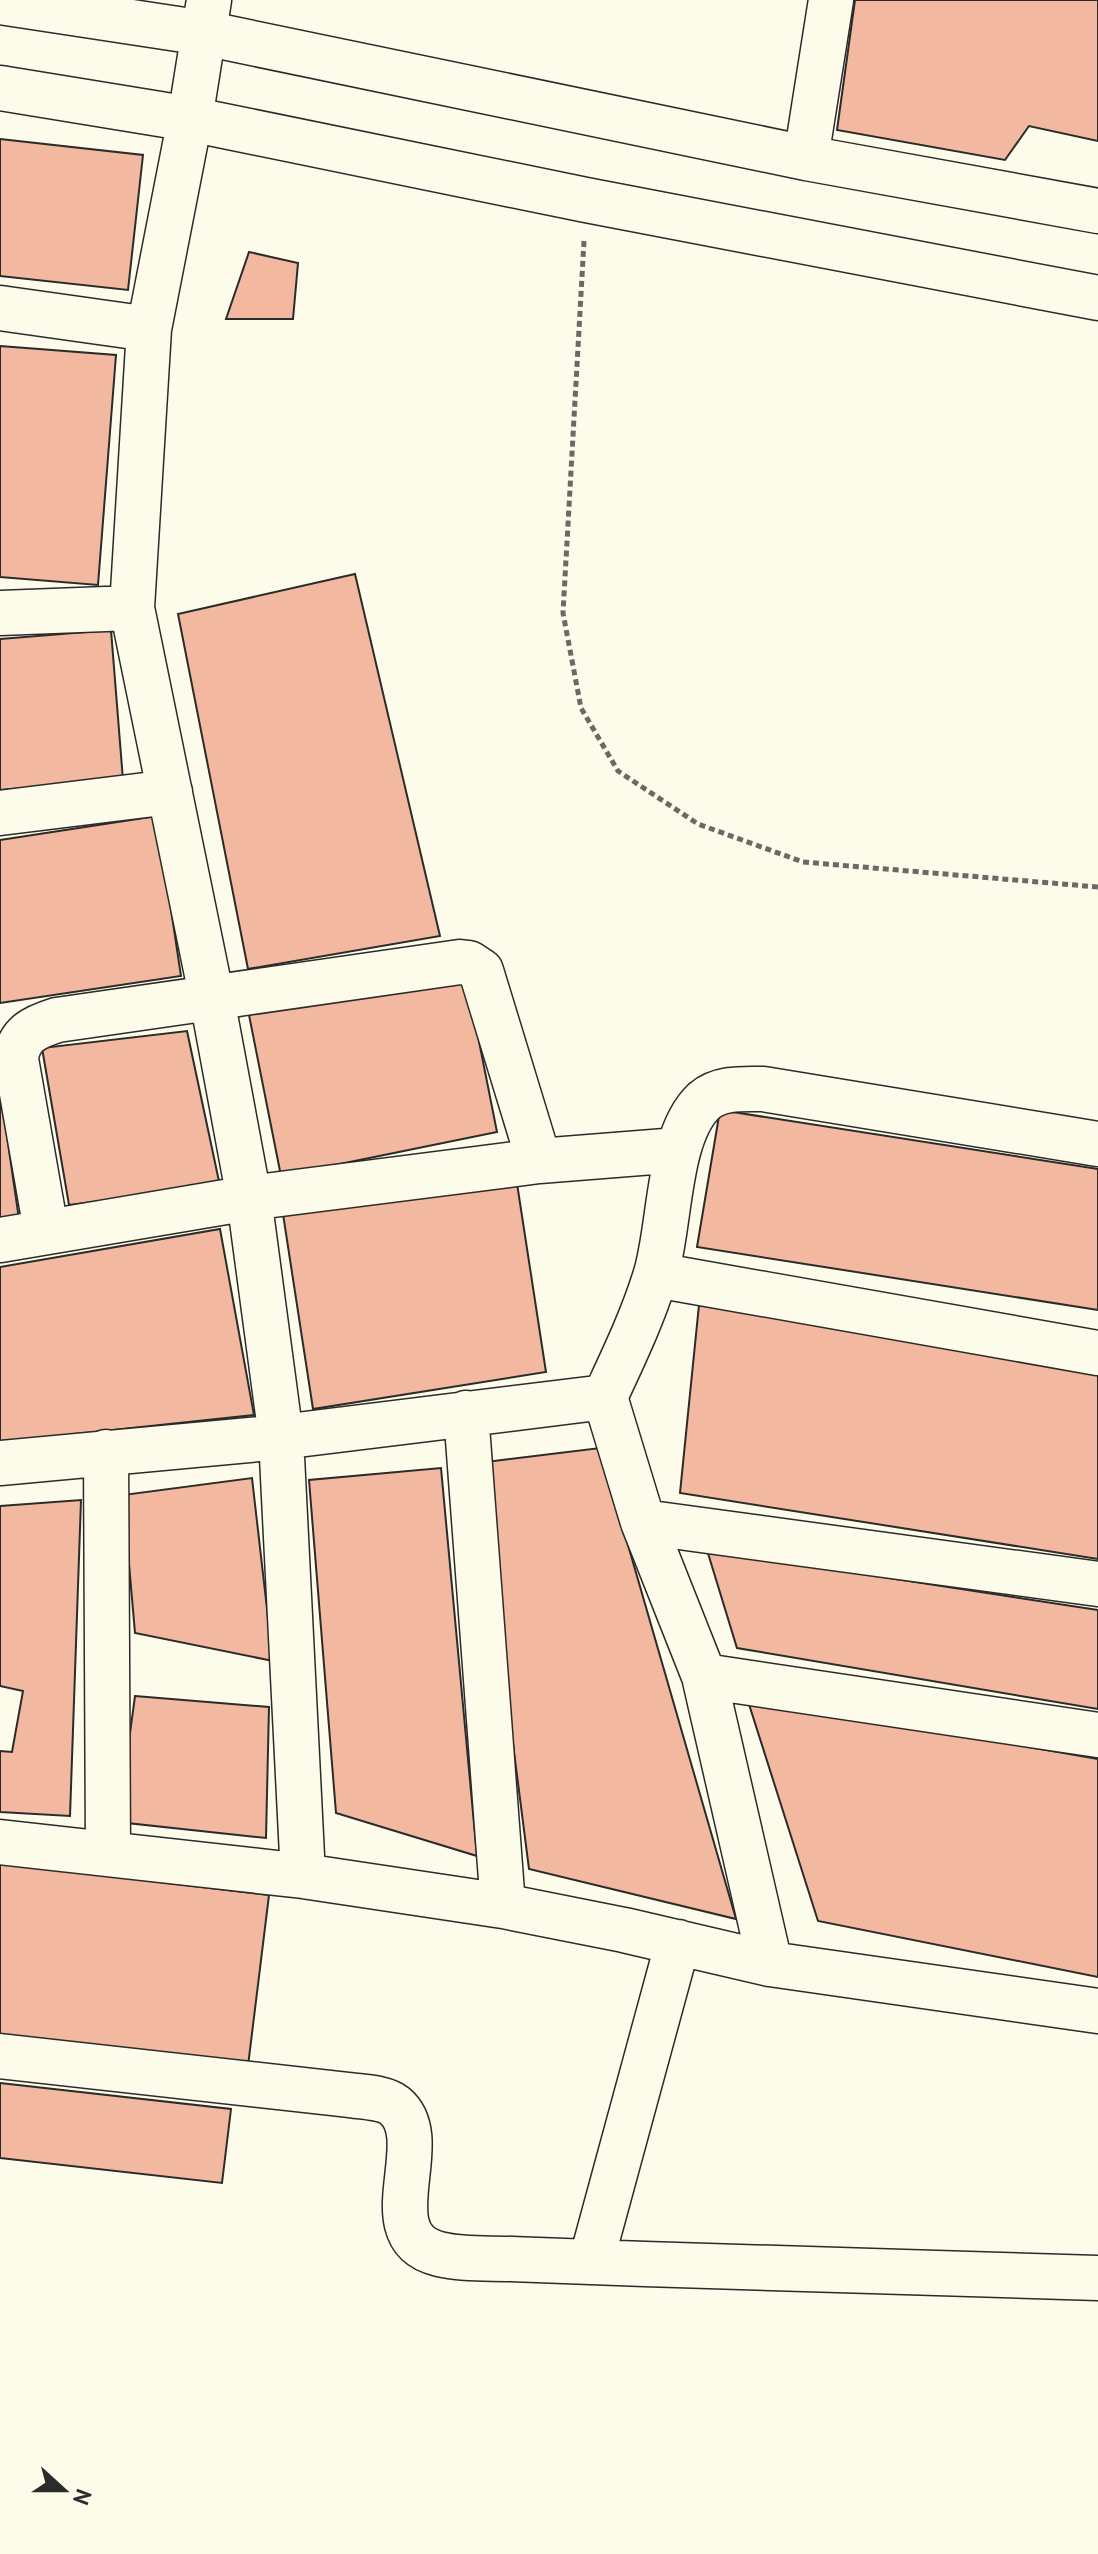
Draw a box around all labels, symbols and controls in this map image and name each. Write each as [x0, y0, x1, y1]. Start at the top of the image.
north arrow [24, 2450, 104, 2530]
text: N [67, 2485, 98, 2509]

